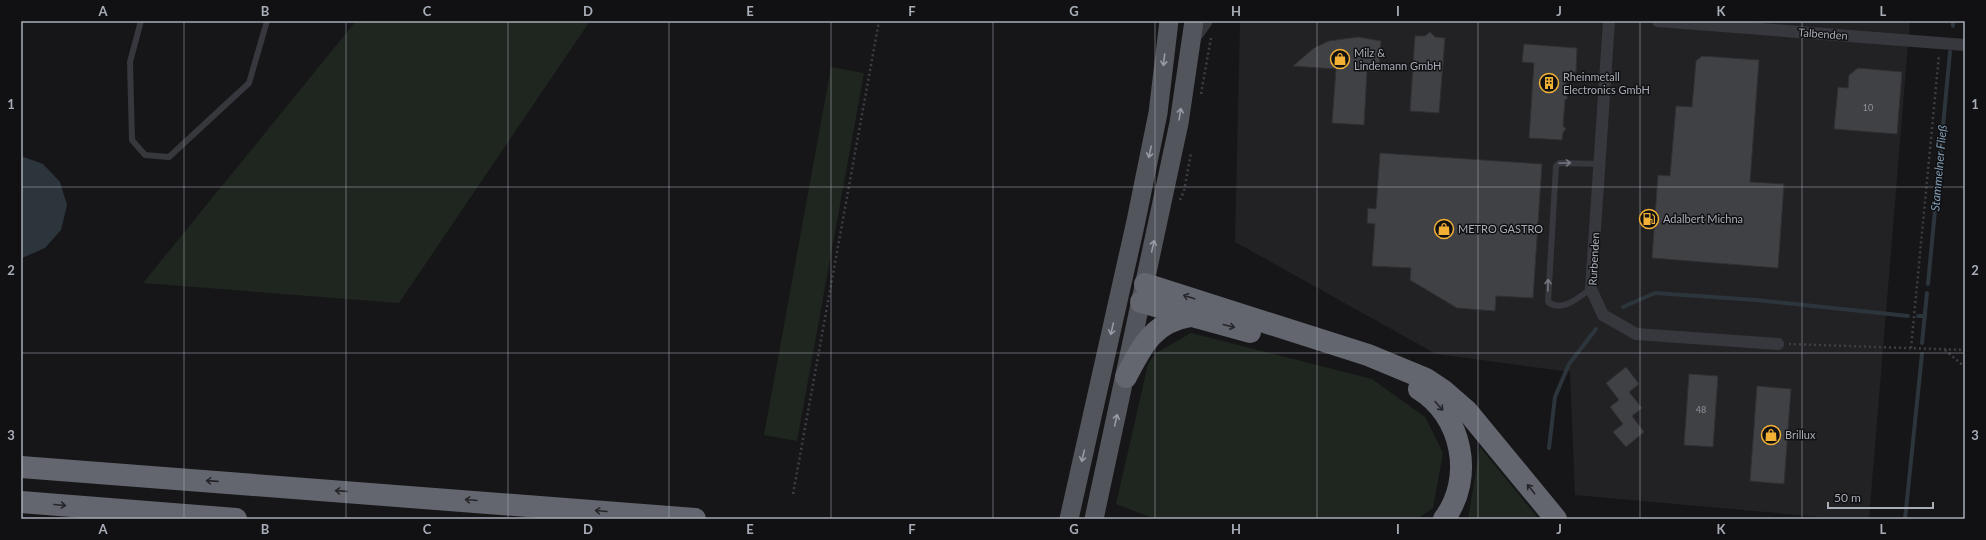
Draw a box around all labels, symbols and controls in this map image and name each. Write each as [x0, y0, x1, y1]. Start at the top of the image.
text: A [97, 3, 108, 19]
text: B [261, 3, 270, 19]
text: C [423, 3, 432, 19]
text: D [583, 3, 593, 19]
text: E [746, 3, 754, 19]
text: F [908, 3, 916, 19]
text: G [1069, 3, 1079, 19]
text: H [1231, 3, 1241, 19]
text: I [1396, 3, 1400, 19]
text: J [1556, 3, 1562, 19]
text: K [1717, 3, 1727, 19]
text: L [1880, 3, 1887, 19]
street label: Talbenden [1798, 25, 1848, 42]
place label: Milz & Lindemann GmbH [1354, 46, 1441, 72]
shop icon: Milz & Lindemann GmbH [1329, 48, 1351, 70]
one-way arrow [1160, 53, 1168, 66]
place label: Rheinmetall Electronics GmbH [1563, 70, 1650, 96]
building icon: Rheinmetall Electronics GmbH [1538, 72, 1560, 94]
text: 1 [7, 96, 15, 112]
text: 1 [1971, 96, 1979, 112]
house number: 10 [1863, 102, 1873, 113]
one-way arrow [1177, 108, 1185, 121]
water label: Stammelner Fließ [1927, 124, 1950, 212]
one-way arrow [1146, 145, 1154, 158]
one-way arrow [1558, 160, 1571, 167]
fuel station icon: Adalbert Michna [1638, 208, 1660, 230]
place label: Adalbert Michna [1663, 212, 1743, 225]
shop icon: METRO GASTRO [1433, 218, 1455, 240]
place label: METRO GASTRO [1458, 222, 1543, 235]
street label: Rurbenden [1586, 232, 1601, 286]
one-way arrow [1150, 240, 1158, 253]
text: 2 [7, 262, 15, 278]
text: 2 [1971, 262, 1979, 278]
one-way arrow [1544, 279, 1552, 292]
one-way arrow [1183, 293, 1196, 300]
one-way arrow [1107, 322, 1115, 335]
one-way arrow [1222, 322, 1235, 330]
one-way arrow [1435, 401, 1444, 411]
house number: 48 [1696, 404, 1706, 415]
one-way arrow [1112, 413, 1120, 426]
shop icon: Brillux [1760, 424, 1782, 446]
text: 3 [7, 427, 15, 443]
text: 3 [1971, 427, 1979, 443]
place label: Brillux [1785, 428, 1816, 441]
one-way arrow [1078, 449, 1086, 462]
one-way arrow [206, 477, 219, 485]
one-way arrow [1527, 484, 1535, 495]
scale bar [1828, 484, 1933, 510]
one-way arrow [335, 487, 348, 494]
text: 50 m [1834, 490, 1861, 505]
one-way arrow [465, 497, 478, 504]
one-way arrow [53, 502, 66, 509]
one-way arrow [595, 508, 608, 515]
text: A [97, 521, 108, 537]
text: B [261, 521, 270, 537]
text: C [423, 521, 432, 537]
text: D [583, 521, 593, 537]
text: E [746, 521, 754, 537]
text: F [908, 521, 916, 537]
text: G [1069, 521, 1079, 537]
text: H [1231, 521, 1241, 537]
text: I [1396, 521, 1400, 537]
text: J [1556, 521, 1562, 537]
text: K [1717, 521, 1727, 537]
text: L [1880, 521, 1887, 537]

